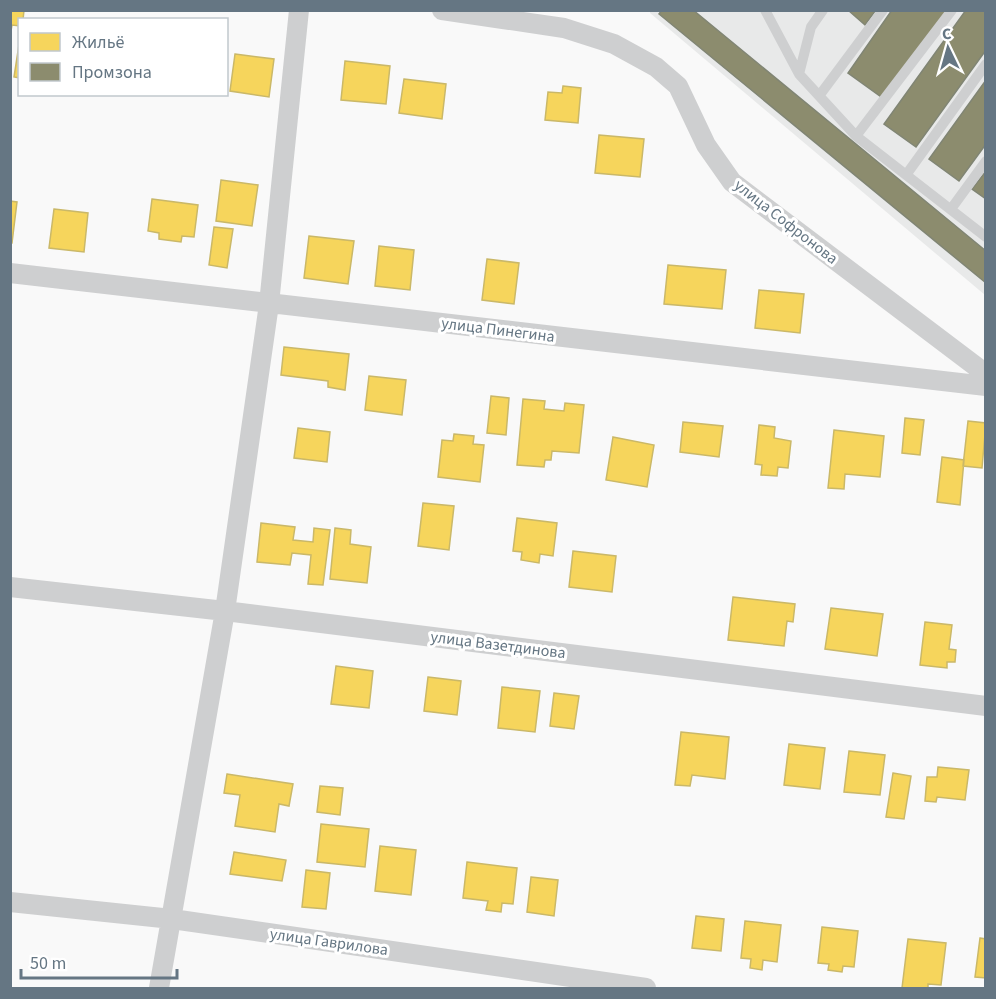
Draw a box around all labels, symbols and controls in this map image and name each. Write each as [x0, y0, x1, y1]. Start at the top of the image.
legend [18, 18, 228, 96]
north arrow [918, 18, 978, 78]
text: С [941, 23, 952, 45]
text: Жильё [72, 30, 125, 55]
text: Промзона [72, 60, 152, 85]
street label: улица Софронова [730, 175, 842, 269]
street label: улица Пинегина [440, 312, 556, 348]
street label: улица Вазетдинова [429, 626, 567, 664]
street label: улица Гаврилова [268, 923, 390, 961]
scale bar [21, 942, 177, 980]
text: 50 m [30, 951, 66, 976]

